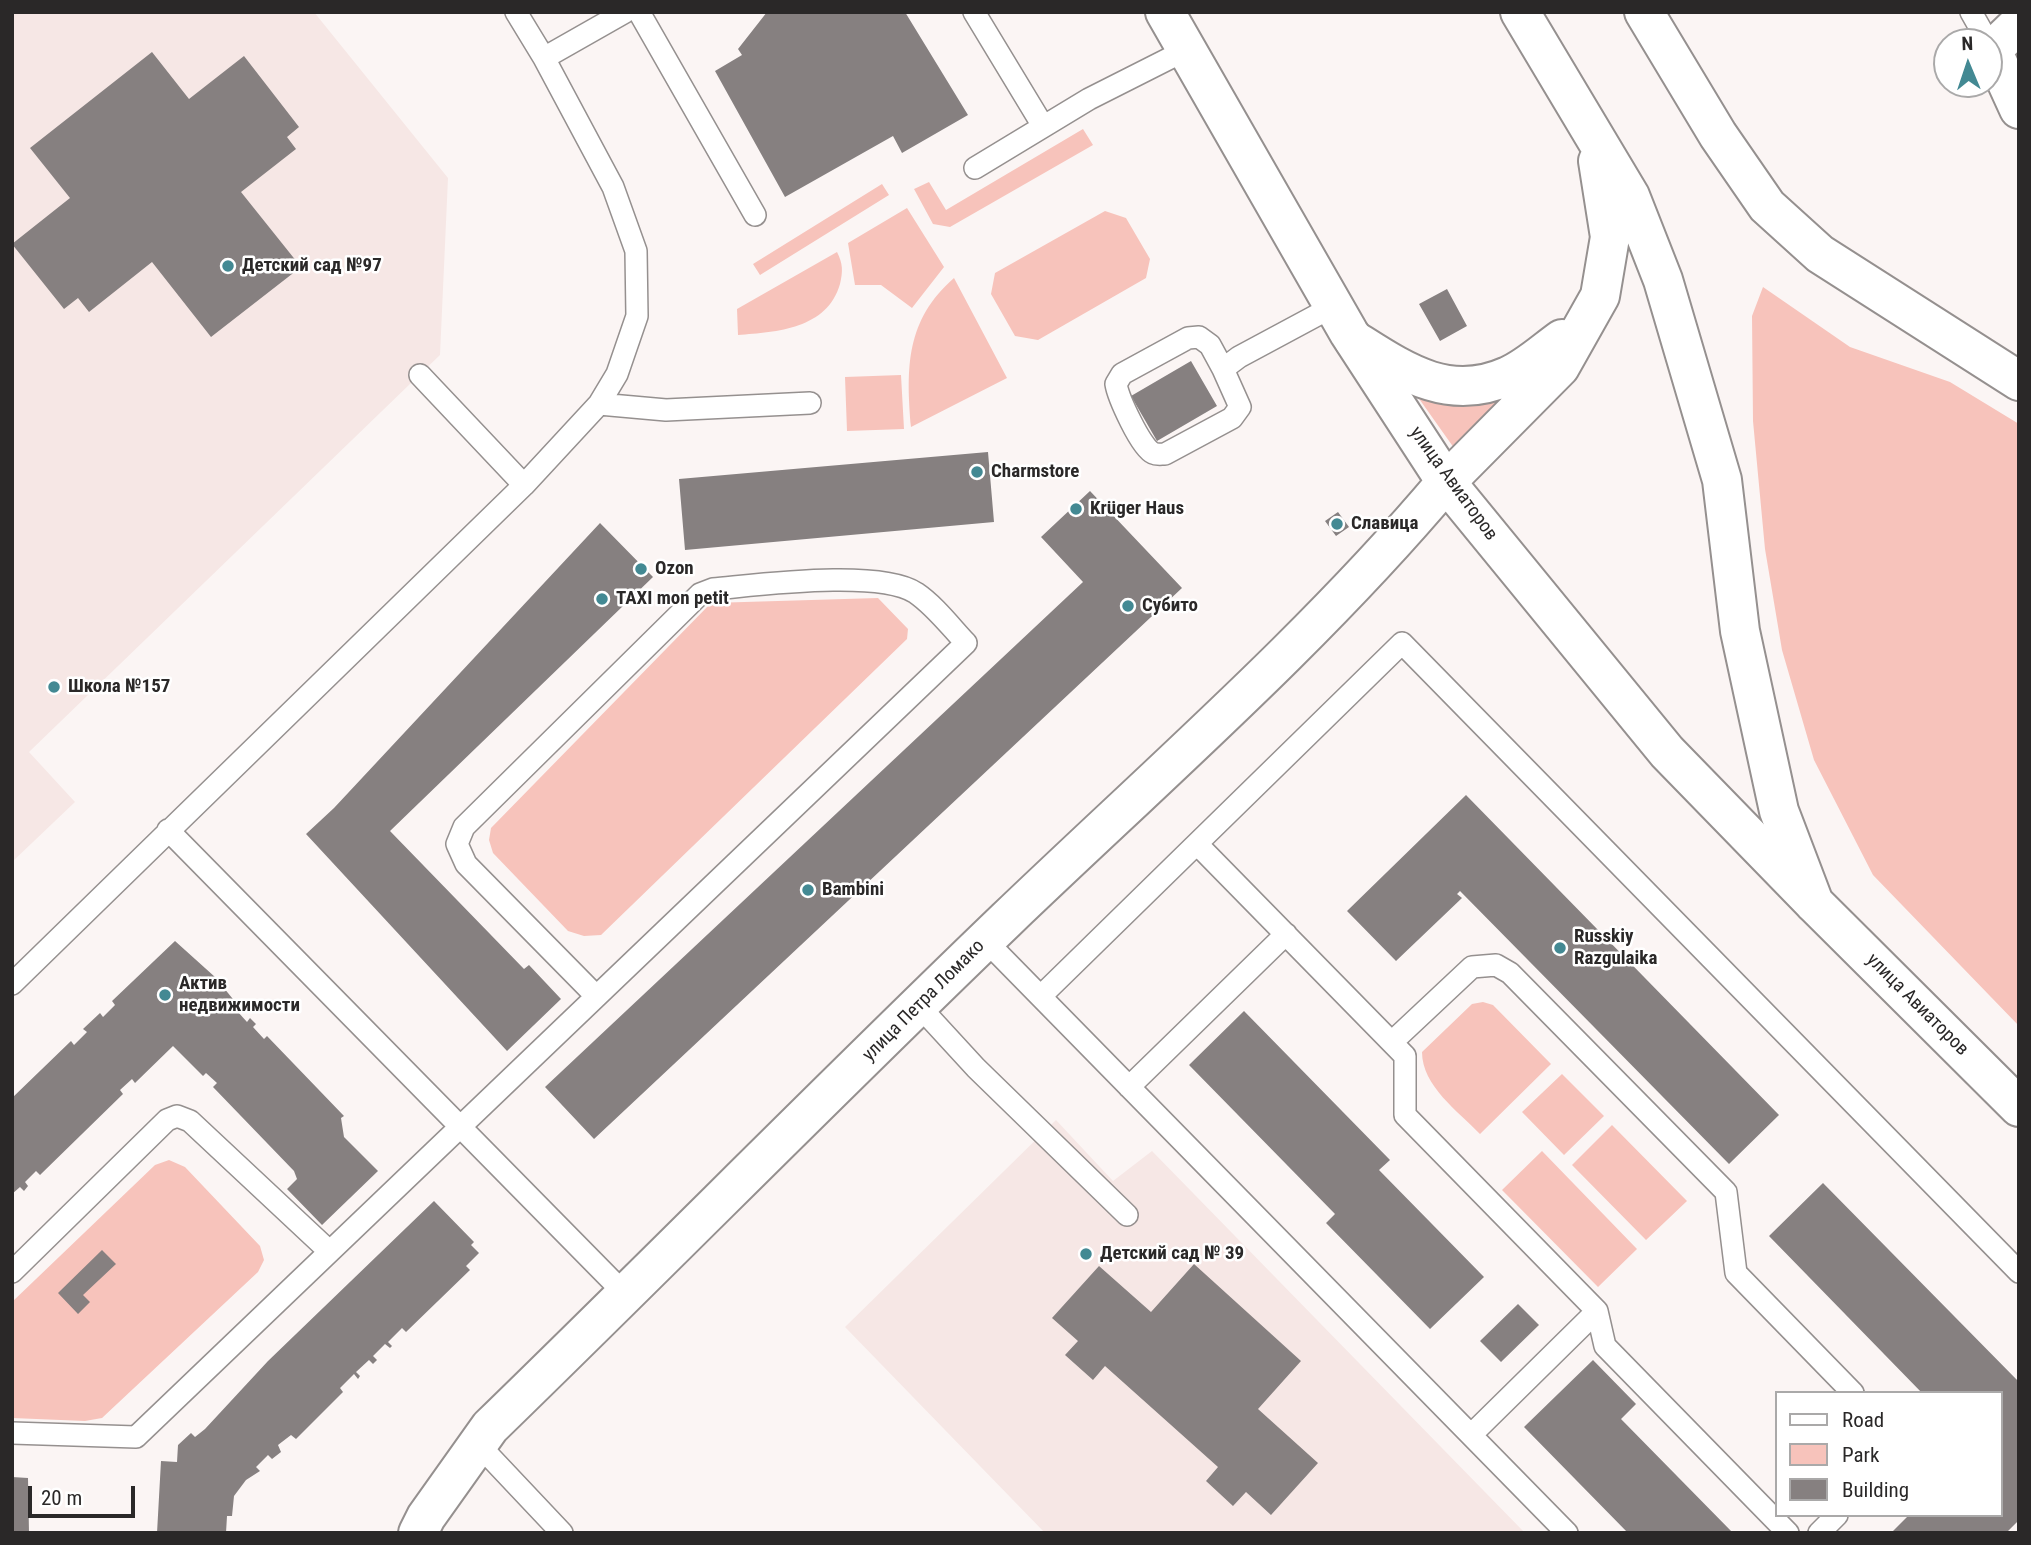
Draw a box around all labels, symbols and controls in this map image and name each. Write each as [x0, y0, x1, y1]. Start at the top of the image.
north arrow [1933, 28, 2003, 98]
text: N [1961, 32, 1974, 55]
place label: Детский сад №97 [242, 255, 382, 277]
marker: Детский сад №97 [220, 258, 236, 274]
street label: улица Авиаторов [1404, 423, 1502, 545]
place label: Charmstore [991, 461, 1079, 483]
marker: Charmstore [969, 464, 985, 480]
place label: Krüger Haus [1090, 498, 1184, 520]
marker: Krüger Haus [1068, 501, 1084, 517]
place label: Славица [1351, 513, 1418, 535]
marker: Славица [1329, 516, 1345, 532]
place label: Ozon [655, 558, 694, 580]
marker: Ozon [633, 561, 649, 577]
place label: TAXI mon petit [616, 588, 729, 610]
marker: TAXI mon petit [594, 591, 610, 607]
place label: Субито [1142, 595, 1198, 617]
marker: Субито [1120, 598, 1136, 614]
place label: Школа №157 [68, 676, 170, 698]
marker: Школа №157 [46, 679, 62, 695]
place label: Bambini [822, 879, 884, 901]
marker: Bambini [800, 882, 816, 898]
place label: Russkiy Razgulaika [1574, 926, 1657, 970]
street label: улица Петра Ломако [858, 935, 990, 1067]
marker: Russkiy Razgulaika [1552, 940, 1568, 956]
street label: улица Авиаторов [1861, 949, 1973, 1061]
place label: Актив недвижимости [179, 973, 300, 1017]
marker: Актив недвижимости [157, 987, 173, 1003]
place label: Детский сад № 39 [1100, 1243, 1244, 1265]
marker: Детский сад № 39 [1078, 1246, 1094, 1262]
legend [1776, 1391, 2003, 1517]
text: Road [1842, 1408, 1884, 1432]
text: Park [1842, 1443, 1879, 1467]
scale bar [32, 1472, 138, 1516]
text: Building [1842, 1478, 1909, 1502]
text: 20 m [41, 1486, 82, 1510]

